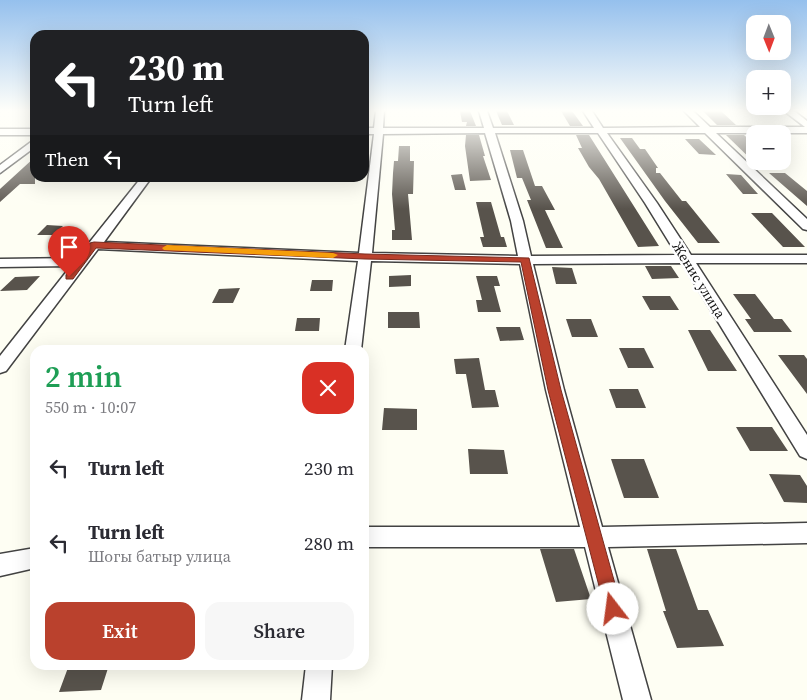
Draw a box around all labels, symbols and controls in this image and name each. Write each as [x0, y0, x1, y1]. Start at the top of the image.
north arrow [746, 15, 791, 60]
map controls [746, 15, 791, 170]
text: 230 m [128, 44, 224, 92]
icon: left [45, 50, 110, 115]
button: + [746, 70, 791, 115]
text: Turn left [128, 89, 213, 119]
button: − [746, 125, 791, 170]
icon: left [99, 145, 127, 173]
text: Then [45, 146, 89, 172]
pin [48, 226, 90, 277]
icon: arrive [55, 233, 83, 261]
street label: Женис улица [668, 238, 731, 323]
text: 2 min [45, 356, 122, 397]
button: close [302, 362, 354, 414]
text: 550 m · 10:07 [45, 396, 136, 418]
icon: left [45, 454, 73, 482]
text: Turn left [88, 455, 164, 481]
text: 230 m [304, 455, 354, 481]
text: Turn left [88, 519, 164, 545]
icon: left [45, 529, 73, 557]
text: 280 m [304, 530, 354, 556]
text: Шогы батыр улица [88, 545, 231, 567]
position arrow [586, 582, 638, 634]
button: Exit [45, 602, 195, 660]
button: Share [205, 602, 354, 660]

